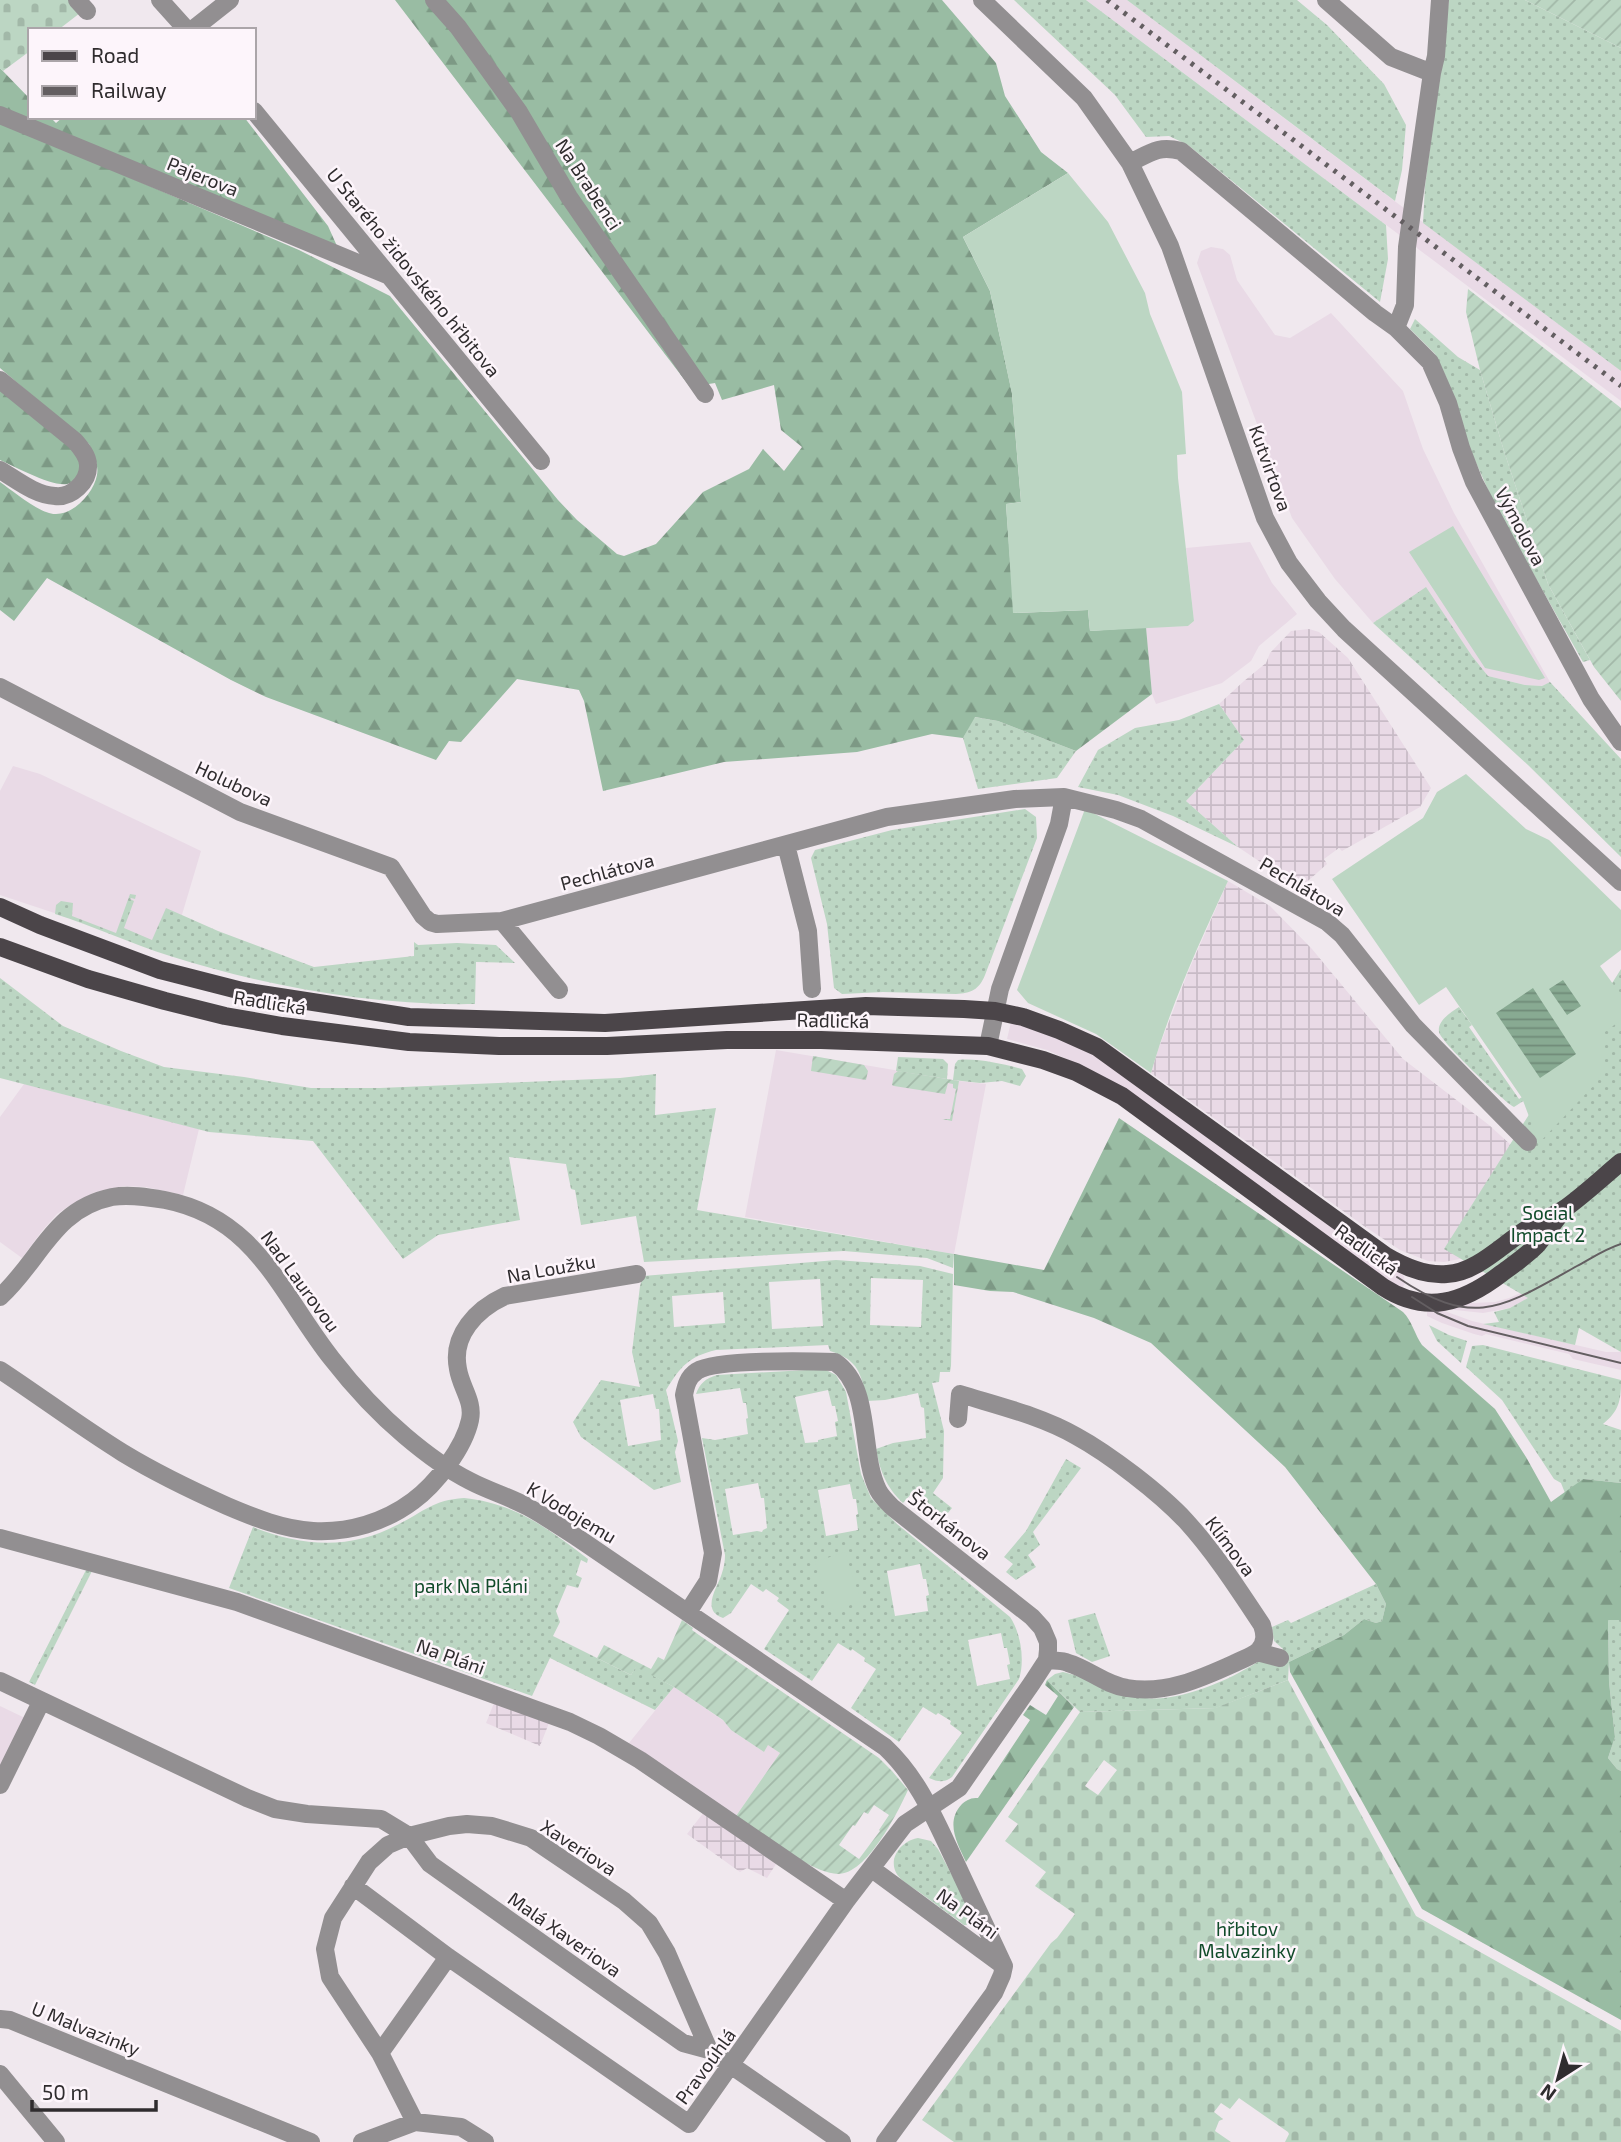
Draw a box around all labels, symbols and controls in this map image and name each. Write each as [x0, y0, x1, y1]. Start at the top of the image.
legend [28, 28, 256, 119]
text: Road [91, 42, 139, 67]
text: Railway [91, 77, 167, 102]
street label: Na Brabenci [551, 134, 627, 234]
street label: Pajerova [164, 151, 242, 201]
street label: U Starého židovského hřbitova [322, 163, 506, 381]
street label: Kutvirtova [1245, 422, 1297, 514]
street label: Výmolova [1491, 483, 1551, 569]
street label: Holubova [192, 755, 276, 811]
street label: Pechlátova [558, 847, 656, 895]
street label: Pechlátova [1256, 851, 1350, 921]
street label: Radlická [232, 985, 308, 1019]
street label: Radlická [796, 1008, 870, 1032]
park label: Social Impact 2 [1511, 1201, 1585, 1246]
street label: Radlická [1331, 1218, 1403, 1280]
street label: Nad Laurovou [257, 1226, 345, 1336]
street label: Na Loužku [505, 1249, 597, 1287]
street label: K Vodojemu [523, 1476, 621, 1548]
street label: Štorkánova [904, 1486, 996, 1564]
street label: Klímova [1201, 1511, 1261, 1581]
park label: park Na Pláni [414, 1574, 528, 1597]
street label: Na Pláni [414, 1633, 488, 1679]
street label: Xaveriova [537, 1814, 621, 1880]
street label: Na Pláni [932, 1883, 1004, 1943]
street label: Malá Xaveriova [504, 1886, 626, 1982]
park label: hřbitov Malvazinky [1198, 1917, 1296, 1962]
street label: U Malvazinky [28, 1996, 144, 2060]
street label: Pravoúhlá [670, 2024, 740, 2108]
north arrow [1523, 2044, 1593, 2114]
scale bar [32, 2068, 156, 2112]
text: 50 m [42, 2079, 89, 2104]
text: N [1535, 2080, 1560, 2106]

